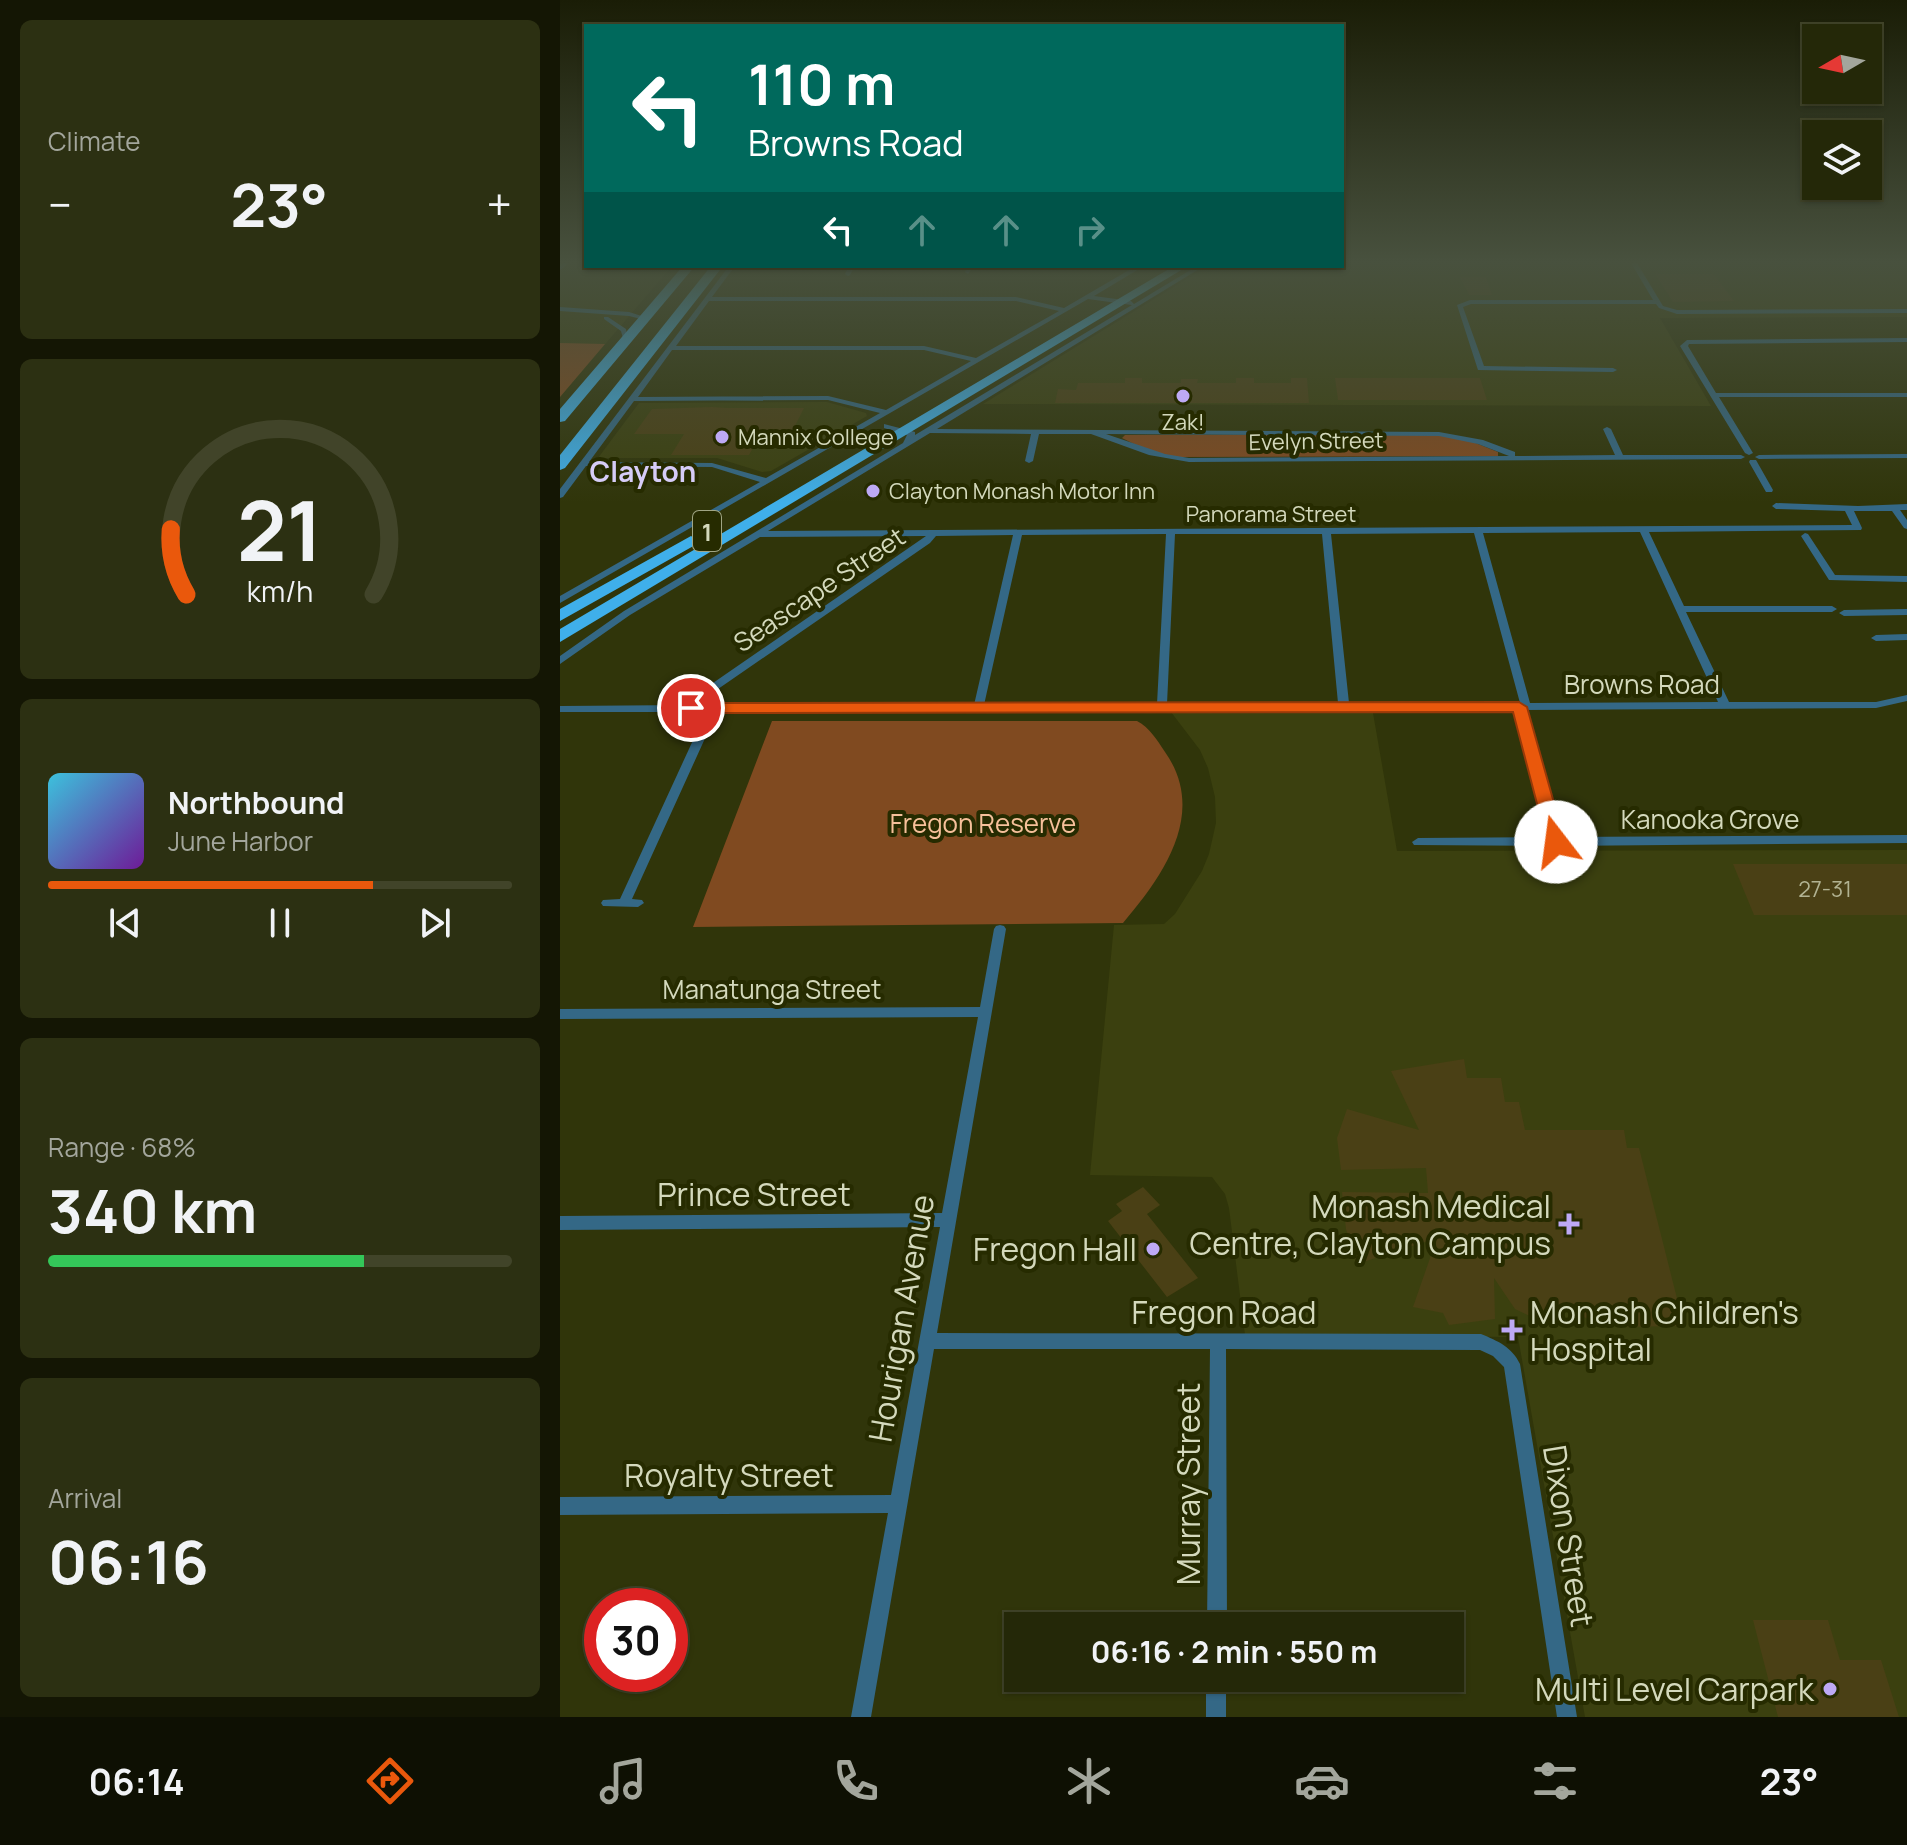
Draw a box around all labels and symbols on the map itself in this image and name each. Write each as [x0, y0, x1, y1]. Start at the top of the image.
north arrow [1802, 24, 1882, 104]
marker: Zak! [1174, 387, 1192, 405]
place label: Zak! [1161, 407, 1205, 437]
place label: Mannix College [738, 422, 894, 452]
street label: Evelyn Street [1248, 425, 1384, 457]
marker: Mannix College [713, 428, 731, 446]
district label: Clayton [590, 452, 696, 490]
place label: Clayton Monash Motor Inn [889, 476, 1155, 506]
marker: Clayton Monash Motor Inn [864, 482, 882, 500]
street label: Panorama Street [1186, 499, 1356, 529]
road number: 1 [693, 511, 721, 551]
street label: Seascape Street [726, 518, 912, 660]
street label: Browns Road [1564, 666, 1720, 702]
pin [657, 674, 725, 742]
position arrow [1514, 800, 1598, 884]
street label: Kanooka Grove [1621, 801, 1799, 837]
park label: Fregon Reserve [890, 805, 1076, 841]
house number: 27-31 [1798, 874, 1852, 904]
street label: Manatunga Street [663, 971, 881, 1007]
street label: Prince Street [657, 1172, 851, 1216]
place label: Monash Medical Centre, Clayton Campus [1189, 1184, 1551, 1265]
street label: Hourigan Avenue [858, 1191, 944, 1445]
marker: Monash Medical Centre, Clayton Campus [1558, 1213, 1580, 1235]
place label: Fregon Hall [973, 1227, 1137, 1271]
marker: Fregon Hall [1144, 1240, 1162, 1258]
street label: Fregon Road [1131, 1290, 1317, 1334]
place label: Monash Children's Hospital [1530, 1290, 1799, 1371]
marker: Monash Children's Hospital [1501, 1319, 1523, 1341]
street label: Murray Street [1166, 1383, 1210, 1585]
street label: Dixon Street [1533, 1442, 1605, 1630]
street label: Royalty Street [624, 1453, 834, 1497]
speed limit sign: 30 [584, 1588, 688, 1692]
place label: Multi Level Carpark [1535, 1667, 1815, 1711]
marker: Multi Level Carpark [1821, 1680, 1839, 1698]

